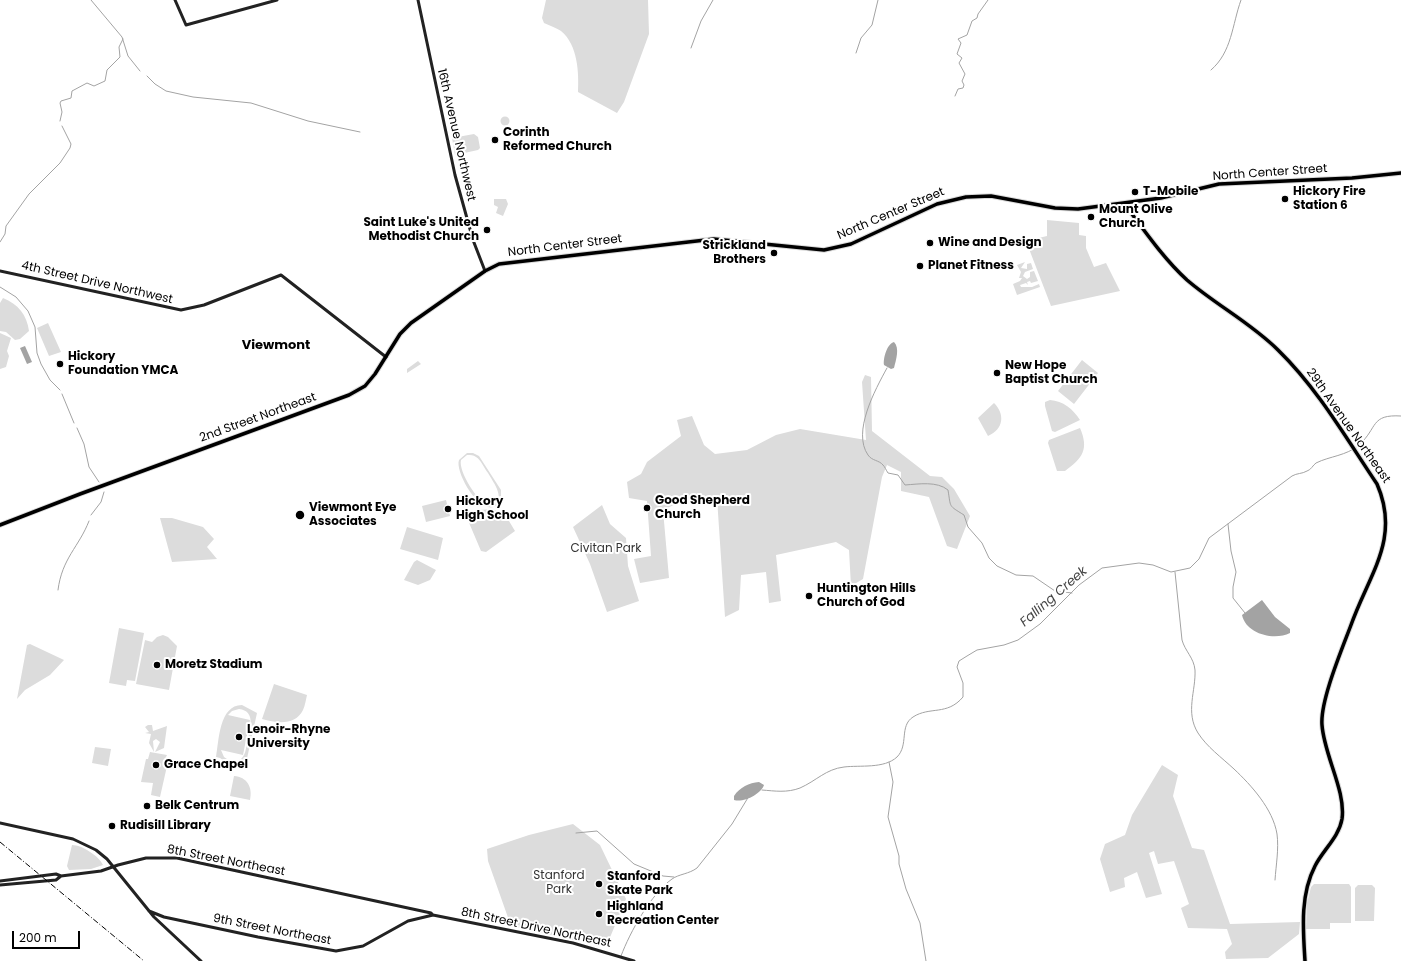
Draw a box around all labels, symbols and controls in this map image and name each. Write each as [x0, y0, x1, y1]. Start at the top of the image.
street label: 16th Avenue Northwest [434, 67, 478, 203]
place label: Corinth Reformed Church [503, 126, 612, 154]
marker: Corinth Reformed Church [490, 135, 500, 145]
street label: North Center Street [1212, 162, 1328, 184]
street label: North Center Street [835, 185, 947, 243]
place label: T-Mobile [1143, 185, 1198, 199]
place label: Hickory Fire Station 6 [1293, 185, 1366, 213]
marker: T-Mobile [1130, 187, 1140, 197]
marker: Hickory Fire Station 6 [1280, 194, 1290, 204]
place label: Mount Olive Church [1099, 203, 1173, 231]
marker: Mount Olive Church [1086, 212, 1096, 222]
place label: Saint Luke's United Methodist Church [363, 216, 479, 244]
marker: Saint Luke's United Methodist Church [482, 225, 492, 235]
street label: North Center Street [507, 232, 623, 260]
place label: Wine and Design [938, 236, 1042, 250]
marker: Wine and Design [925, 238, 935, 248]
place label: Strickland Brothers [702, 239, 766, 267]
marker: Strickland Brothers [769, 248, 779, 258]
street label: 4th Street Drive Northwest [20, 259, 174, 307]
place label: Planet Fitness [928, 259, 1014, 273]
marker: Planet Fitness [915, 261, 925, 271]
district label: Viewmont [242, 338, 310, 354]
place label: Hickory Foundation YMCA [68, 350, 178, 378]
marker: Hickory Foundation YMCA [55, 359, 65, 369]
place label: New Hope Baptist Church [1005, 359, 1098, 387]
street label: 29th Avenue Northeast [1303, 366, 1393, 486]
marker: New Hope Baptist Church [992, 368, 1002, 378]
street label: 2nd Street Northeast [198, 390, 318, 446]
place label: Good Shepherd Church [655, 494, 750, 522]
place label: Hickory High School [456, 495, 529, 523]
place label: Viewmont Eye Associates [309, 501, 396, 529]
marker: Good Shepherd Church [642, 503, 652, 513]
marker: Hickory High School [443, 504, 453, 514]
marker: Viewmont Eye Associates [294, 509, 306, 521]
park label: Civitan Park [571, 542, 641, 556]
water label: Falling Creek [1017, 564, 1091, 630]
place label: Huntington Hills Church of God [817, 582, 916, 610]
marker: Huntington Hills Church of God [804, 591, 814, 601]
place label: Moretz Stadium [165, 658, 262, 672]
marker: Moretz Stadium [152, 660, 162, 670]
place label: Lenoir-Rhyne University [247, 723, 330, 751]
marker: Lenoir-Rhyne University [234, 732, 244, 742]
place label: Grace Chapel [164, 758, 248, 772]
marker: Grace Chapel [151, 760, 161, 770]
place label: Belk Centrum [155, 799, 239, 813]
marker: Belk Centrum [142, 801, 152, 811]
place label: Rudisill Library [120, 819, 211, 833]
marker: Rudisill Library [107, 821, 117, 831]
street label: 8th Street Northeast [166, 842, 286, 880]
park label: Stanford Park [533, 869, 585, 897]
place label: Stanford Skate Park [607, 870, 673, 898]
marker: Stanford Skate Park [594, 879, 604, 889]
place label: Highland Recreation Center [607, 900, 719, 928]
street label: 8th Street Drive Northeast [460, 905, 612, 951]
marker: Highland Recreation Center [594, 909, 604, 919]
street label: 9th Street Northeast [212, 911, 332, 949]
scale bar [14, 923, 82, 949]
text: 200 m [19, 929, 57, 946]

